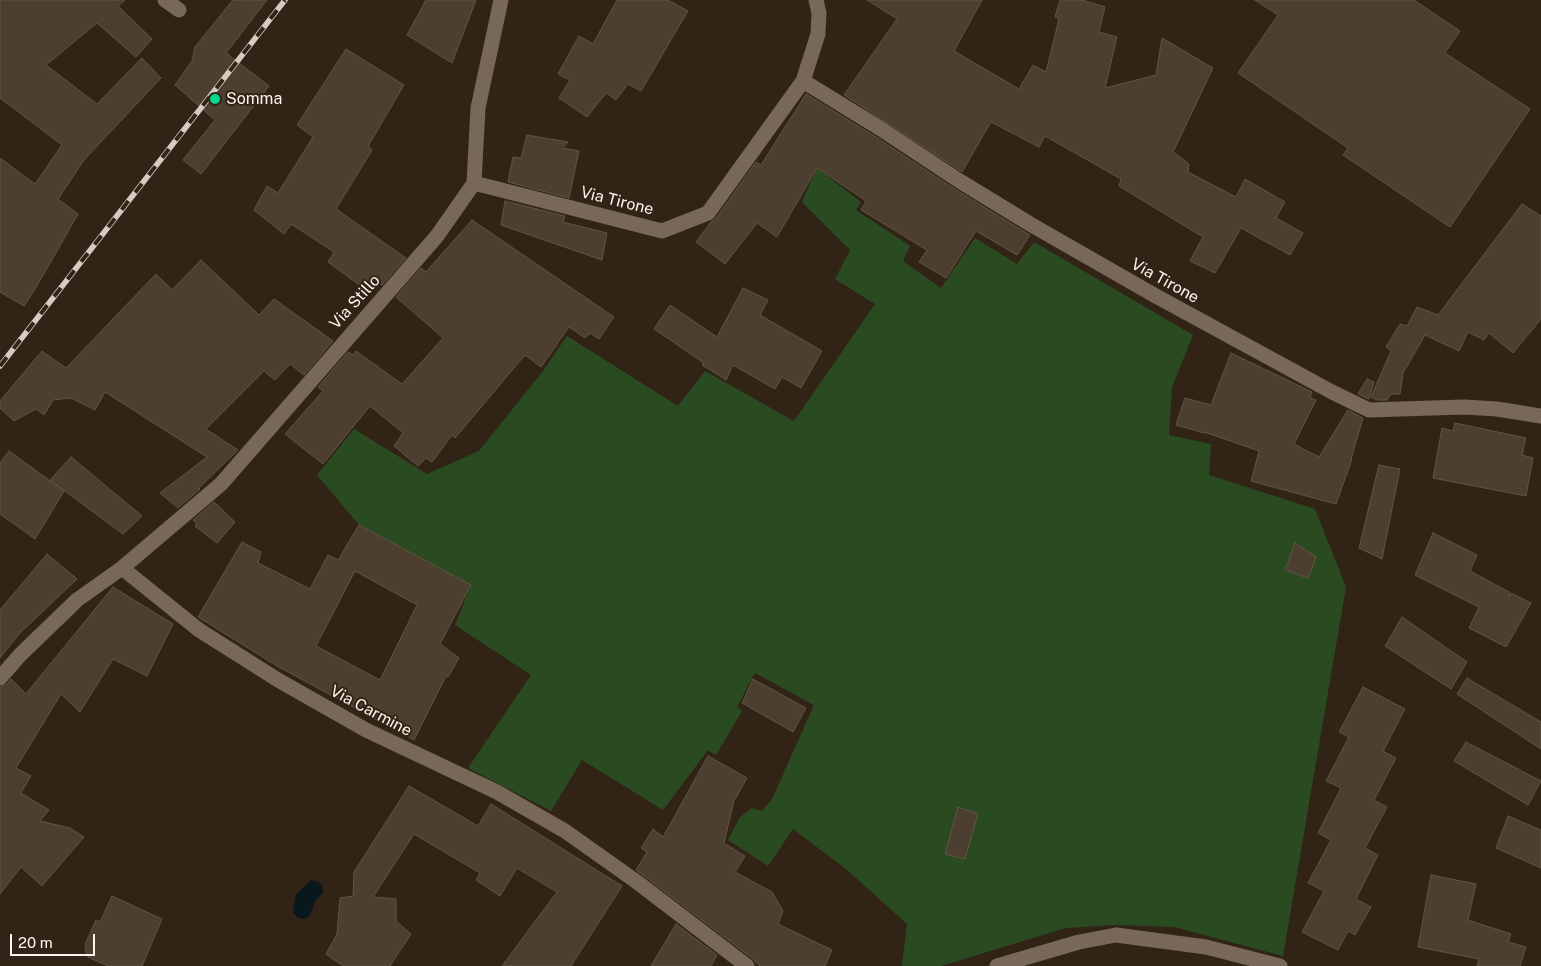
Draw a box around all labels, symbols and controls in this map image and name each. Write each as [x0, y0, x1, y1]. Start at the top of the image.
place label: Somma [226, 89, 282, 109]
marker: Somma [208, 92, 222, 106]
street label: Via Tirone [579, 183, 655, 219]
street label: Via Tirone [1128, 255, 1202, 307]
street label: Via Stillo [326, 271, 384, 333]
street label: Via Carmine [327, 681, 415, 741]
scale bar [12, 924, 98, 956]
text: 20 m [18, 934, 53, 951]

